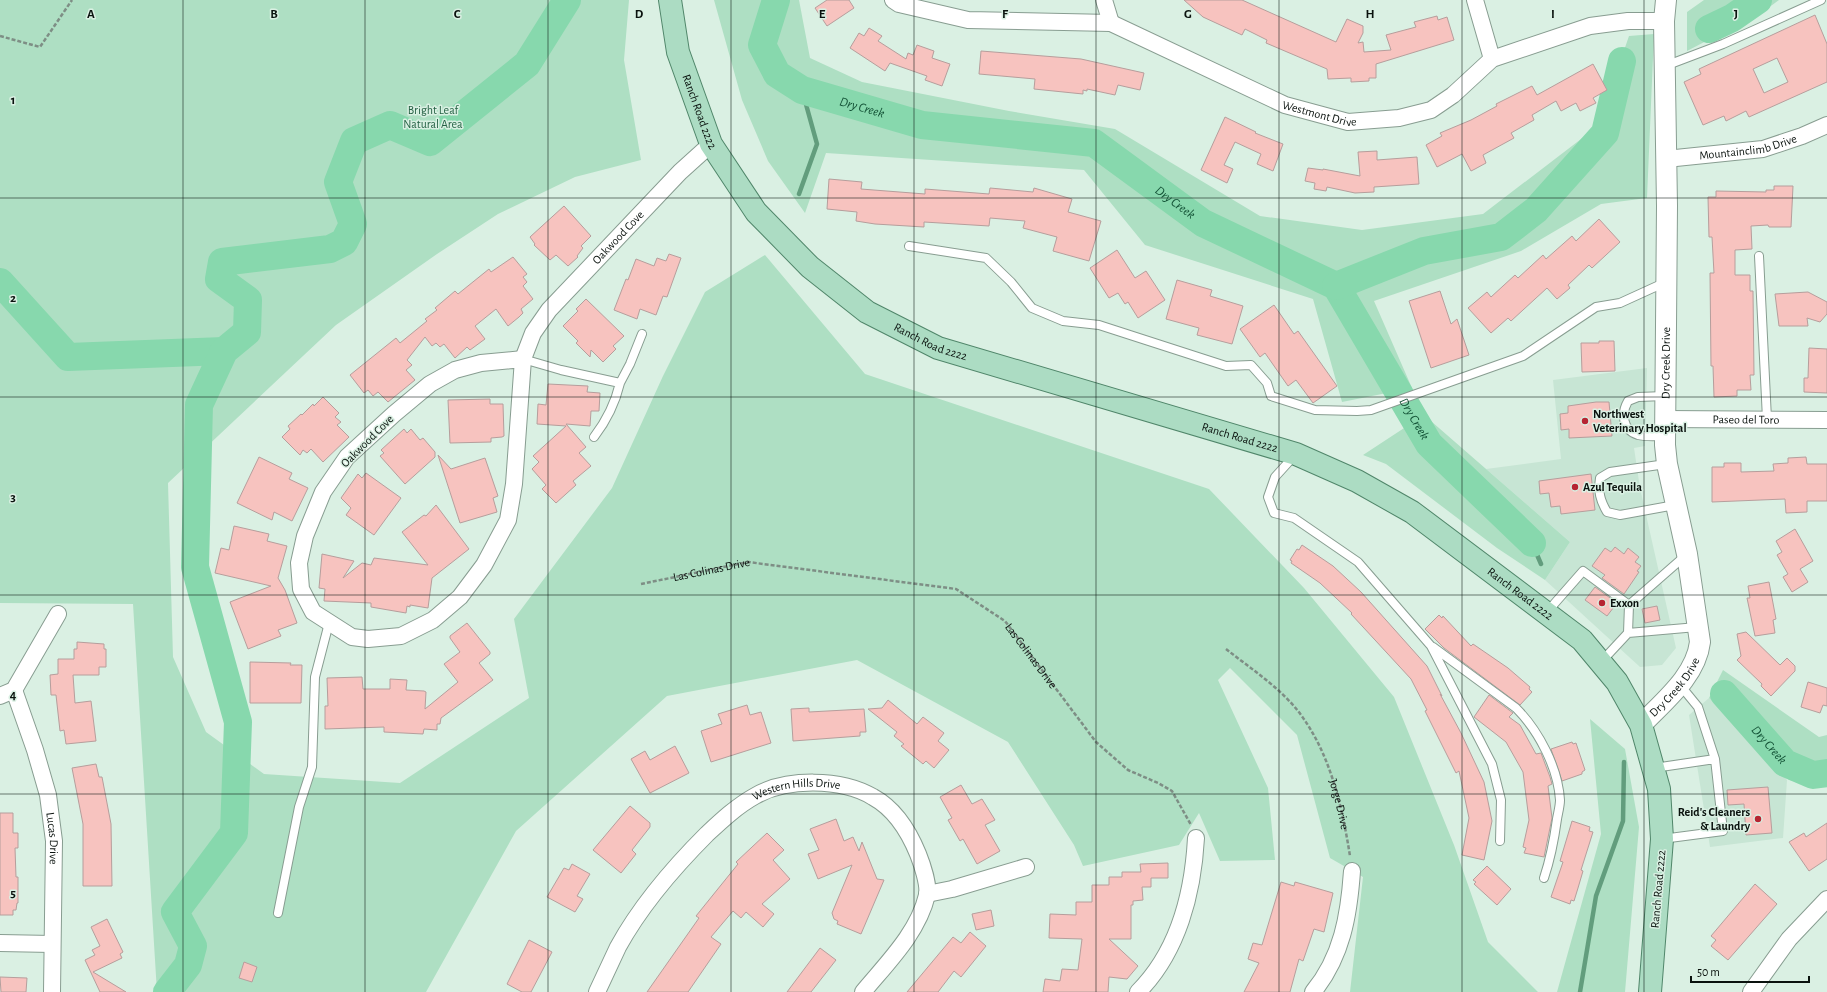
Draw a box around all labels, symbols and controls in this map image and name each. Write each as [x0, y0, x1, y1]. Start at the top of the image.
text: A [87, 8, 95, 21]
text: B [270, 8, 278, 21]
text: C [454, 8, 461, 21]
text: D [635, 8, 644, 21]
text: E [819, 8, 826, 21]
text: F [1002, 8, 1009, 21]
text: G [1184, 8, 1192, 21]
text: H [1365, 8, 1375, 21]
text: I [1551, 8, 1555, 21]
text: J [1734, 8, 1738, 21]
street label: Ranch Road 2222 [680, 73, 719, 152]
text: 1 [11, 94, 15, 107]
water label: Dry Creek [838, 95, 886, 120]
street label: Westmont Drive [1281, 99, 1357, 128]
park label: Bright Leaf Natural Area [403, 104, 463, 130]
street label: Mountainclimb Drive [1699, 132, 1798, 162]
water label: Dry Creek [1153, 184, 1198, 221]
street label: Oakwood Cove [590, 208, 646, 266]
text: 2 [10, 292, 16, 305]
street label: Ranch Road 2222 [892, 321, 969, 362]
street label: Dry Creek Drive [1659, 327, 1673, 399]
water label: Dry Creek [1397, 396, 1432, 442]
place label: Northwest Veterinary Hospital [1593, 408, 1687, 435]
street label: Oakwood Cove [338, 412, 396, 470]
street label: Paseo del Toro [1713, 413, 1780, 426]
marker: Northwest Veterinary Hospital [1580, 416, 1590, 426]
street label: Ranch Road 2222 [1200, 420, 1280, 454]
place label: Azul Tequila [1583, 481, 1642, 493]
marker: Azul Tequila [1570, 482, 1580, 492]
text: 3 [10, 491, 16, 504]
street label: Las Colinas Drive [672, 556, 751, 583]
street label: Ranch Road 2222 [1485, 565, 1556, 622]
place label: Exxon [1610, 597, 1639, 609]
marker: Exxon [1597, 598, 1607, 608]
street label: Las Colinas Drive [1003, 621, 1059, 691]
street label: Dry Creek Drive [1647, 656, 1701, 719]
text: 4 [10, 689, 17, 702]
water label: Dry Creek [1749, 723, 1789, 767]
street label: Western Hills Drive [750, 777, 841, 802]
street label: Jorge Drive [1327, 777, 1351, 831]
place label: Reid's Cleaners & Laundry [1678, 806, 1751, 833]
street label: Lucas Drive [44, 811, 60, 865]
marker: Reid's Cleaners & Laundry [1753, 814, 1763, 824]
street label: Ranch Road 2222 [1649, 849, 1667, 929]
text: 5 [10, 887, 16, 900]
scale bar [1691, 958, 1809, 984]
text: 50 m [1697, 966, 1720, 978]

